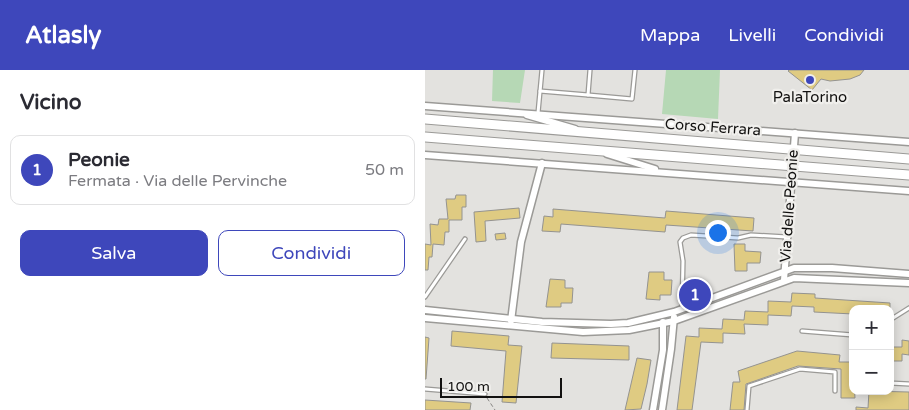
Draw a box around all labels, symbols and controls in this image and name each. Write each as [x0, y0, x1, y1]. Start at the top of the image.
text: Atlasly [25, 21, 101, 50]
text: Mappa [640, 24, 700, 46]
text: Livelli [728, 24, 776, 46]
text: Condividi [804, 24, 884, 46]
marker: PalaTorino [804, 74, 816, 86]
place label: PalaTorino [773, 88, 847, 106]
text: Vicino [20, 90, 82, 115]
street label: Corso Ferrara [664, 115, 762, 139]
text: Peonie [68, 149, 130, 171]
street label: Via delle Peonie [776, 149, 802, 263]
text: 1 [32, 160, 42, 180]
text: 50 m [365, 160, 404, 180]
text: Fermata · Via delle Pervinche [68, 171, 287, 191]
your location [705, 220, 731, 246]
button: Salva [20, 230, 208, 276]
button: Condividi [218, 230, 405, 276]
pin: 1 [679, 276, 711, 314]
map controls [849, 305, 894, 395]
button: + [849, 305, 894, 350]
button: − [849, 350, 894, 395]
scale bar [440, 375, 563, 398]
text: 100 m [447, 378, 490, 395]

